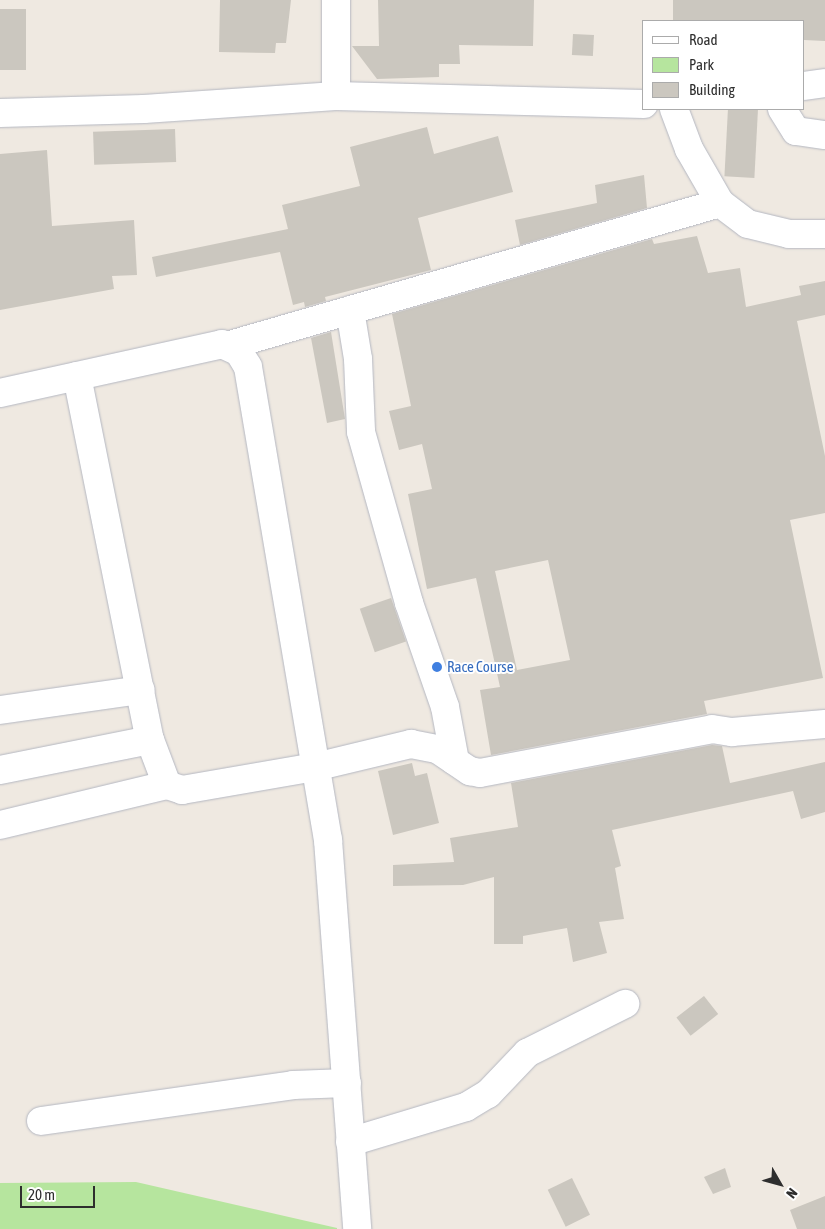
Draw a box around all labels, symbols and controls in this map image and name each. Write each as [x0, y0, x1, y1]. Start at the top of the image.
legend [642, 20, 805, 110]
text: Road [689, 31, 718, 48]
text: Park [689, 56, 714, 73]
text: Building [689, 81, 735, 98]
place label: Race Course [447, 658, 513, 676]
marker: Race Course [431, 661, 443, 673]
north arrow [755, 1159, 805, 1209]
scale bar [22, 1176, 98, 1208]
text: N [783, 1185, 801, 1201]
text: 20 m [28, 1186, 55, 1203]

